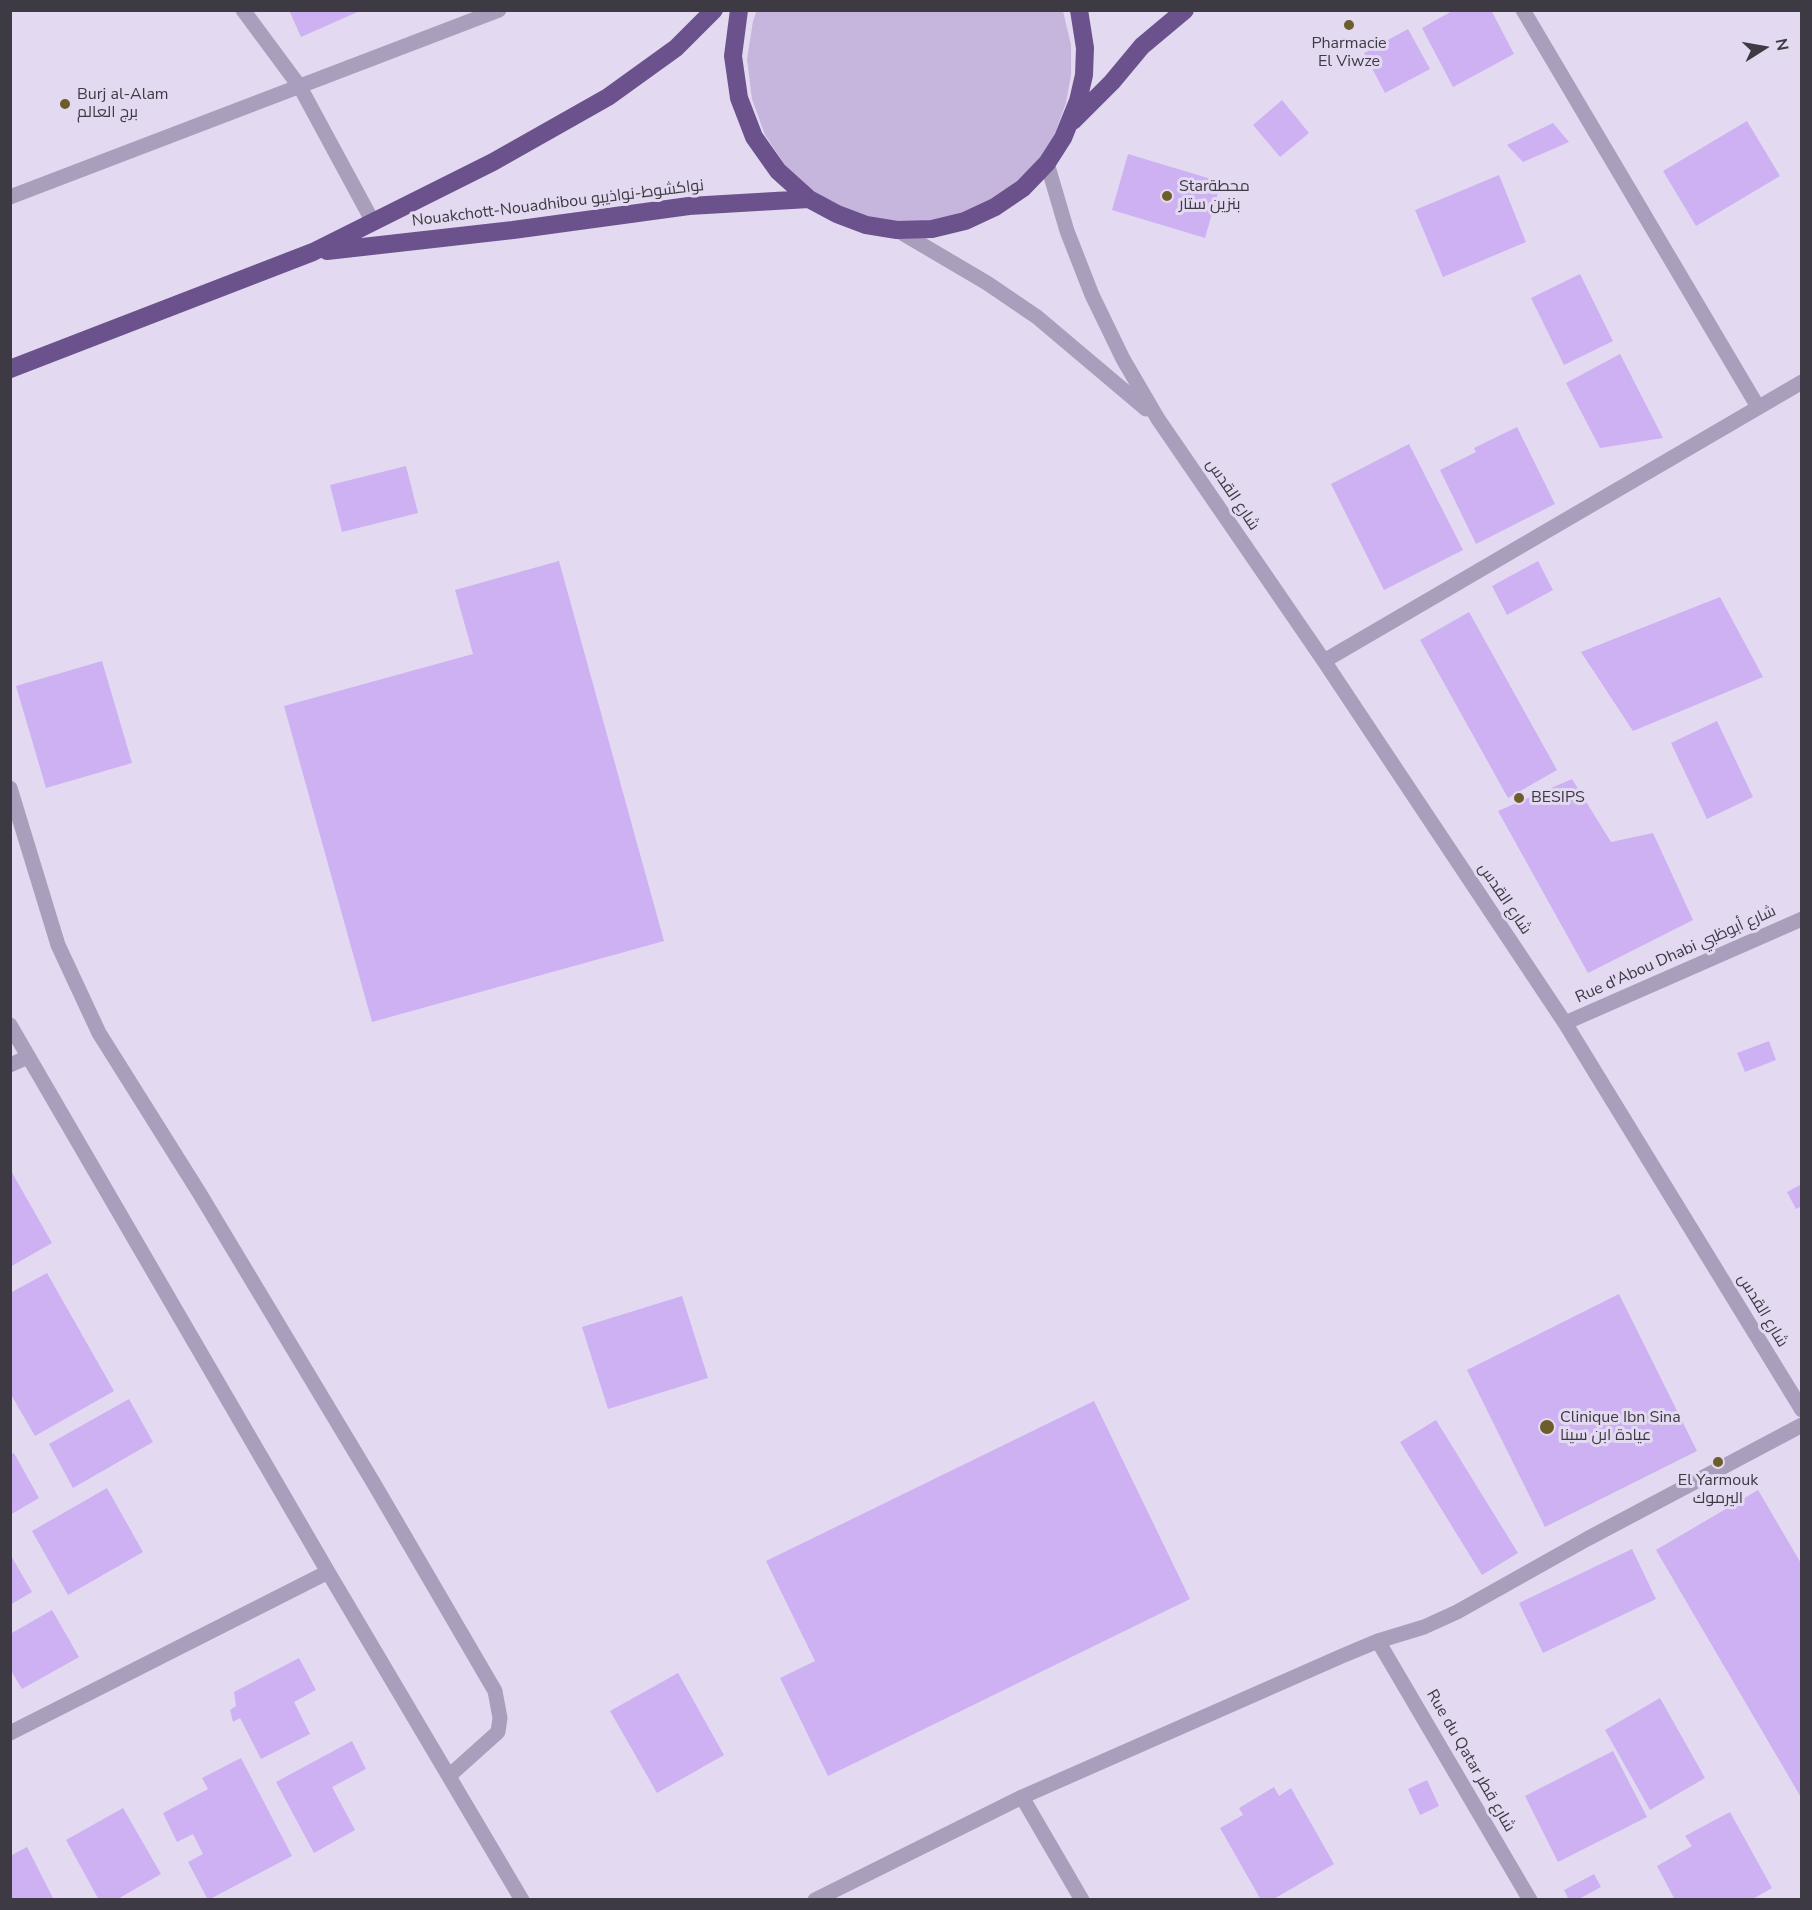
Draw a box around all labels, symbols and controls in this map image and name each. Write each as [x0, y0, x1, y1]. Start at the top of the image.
marker: Pharmacie El Viwze [1342, 18, 1356, 32]
north arrow [1734, 18, 1794, 78]
place label: Pharmacie El Viwze [1311, 34, 1387, 72]
text: N [1770, 37, 1794, 53]
place label: Burj al-Alam برج العالم [77, 85, 169, 123]
marker: Burj al-Alam برج العالم [58, 97, 72, 111]
street label: Nouakchott-Nouadhibou نواكشوط-نواذيبو [411, 177, 705, 231]
place label: Starمحطة بنزين ستار [1179, 177, 1250, 215]
marker: Starمحطة بنزين ستار [1160, 189, 1174, 203]
street label: شارع القدس [1201, 456, 1263, 534]
place label: BESIPS [1531, 788, 1585, 808]
marker: BESIPS [1512, 791, 1526, 805]
street label: شارع القدس [1473, 860, 1535, 938]
street label: Rue d'Abou Dhabi شارع أبوظبي [1573, 902, 1779, 1008]
street label: شارع القدس [1733, 1271, 1791, 1351]
place label: Clinique Ibn Sina عيادة ابن سينا [1560, 1408, 1681, 1446]
marker: Clinique Ibn Sina عيادة ابن سينا [1538, 1418, 1556, 1436]
marker: El Yarmouk اليرموك [1711, 1455, 1725, 1469]
place label: El Yarmouk اليرموك [1678, 1471, 1758, 1509]
street label: Rue du Qatar شارع قطر [1421, 1686, 1519, 1836]

